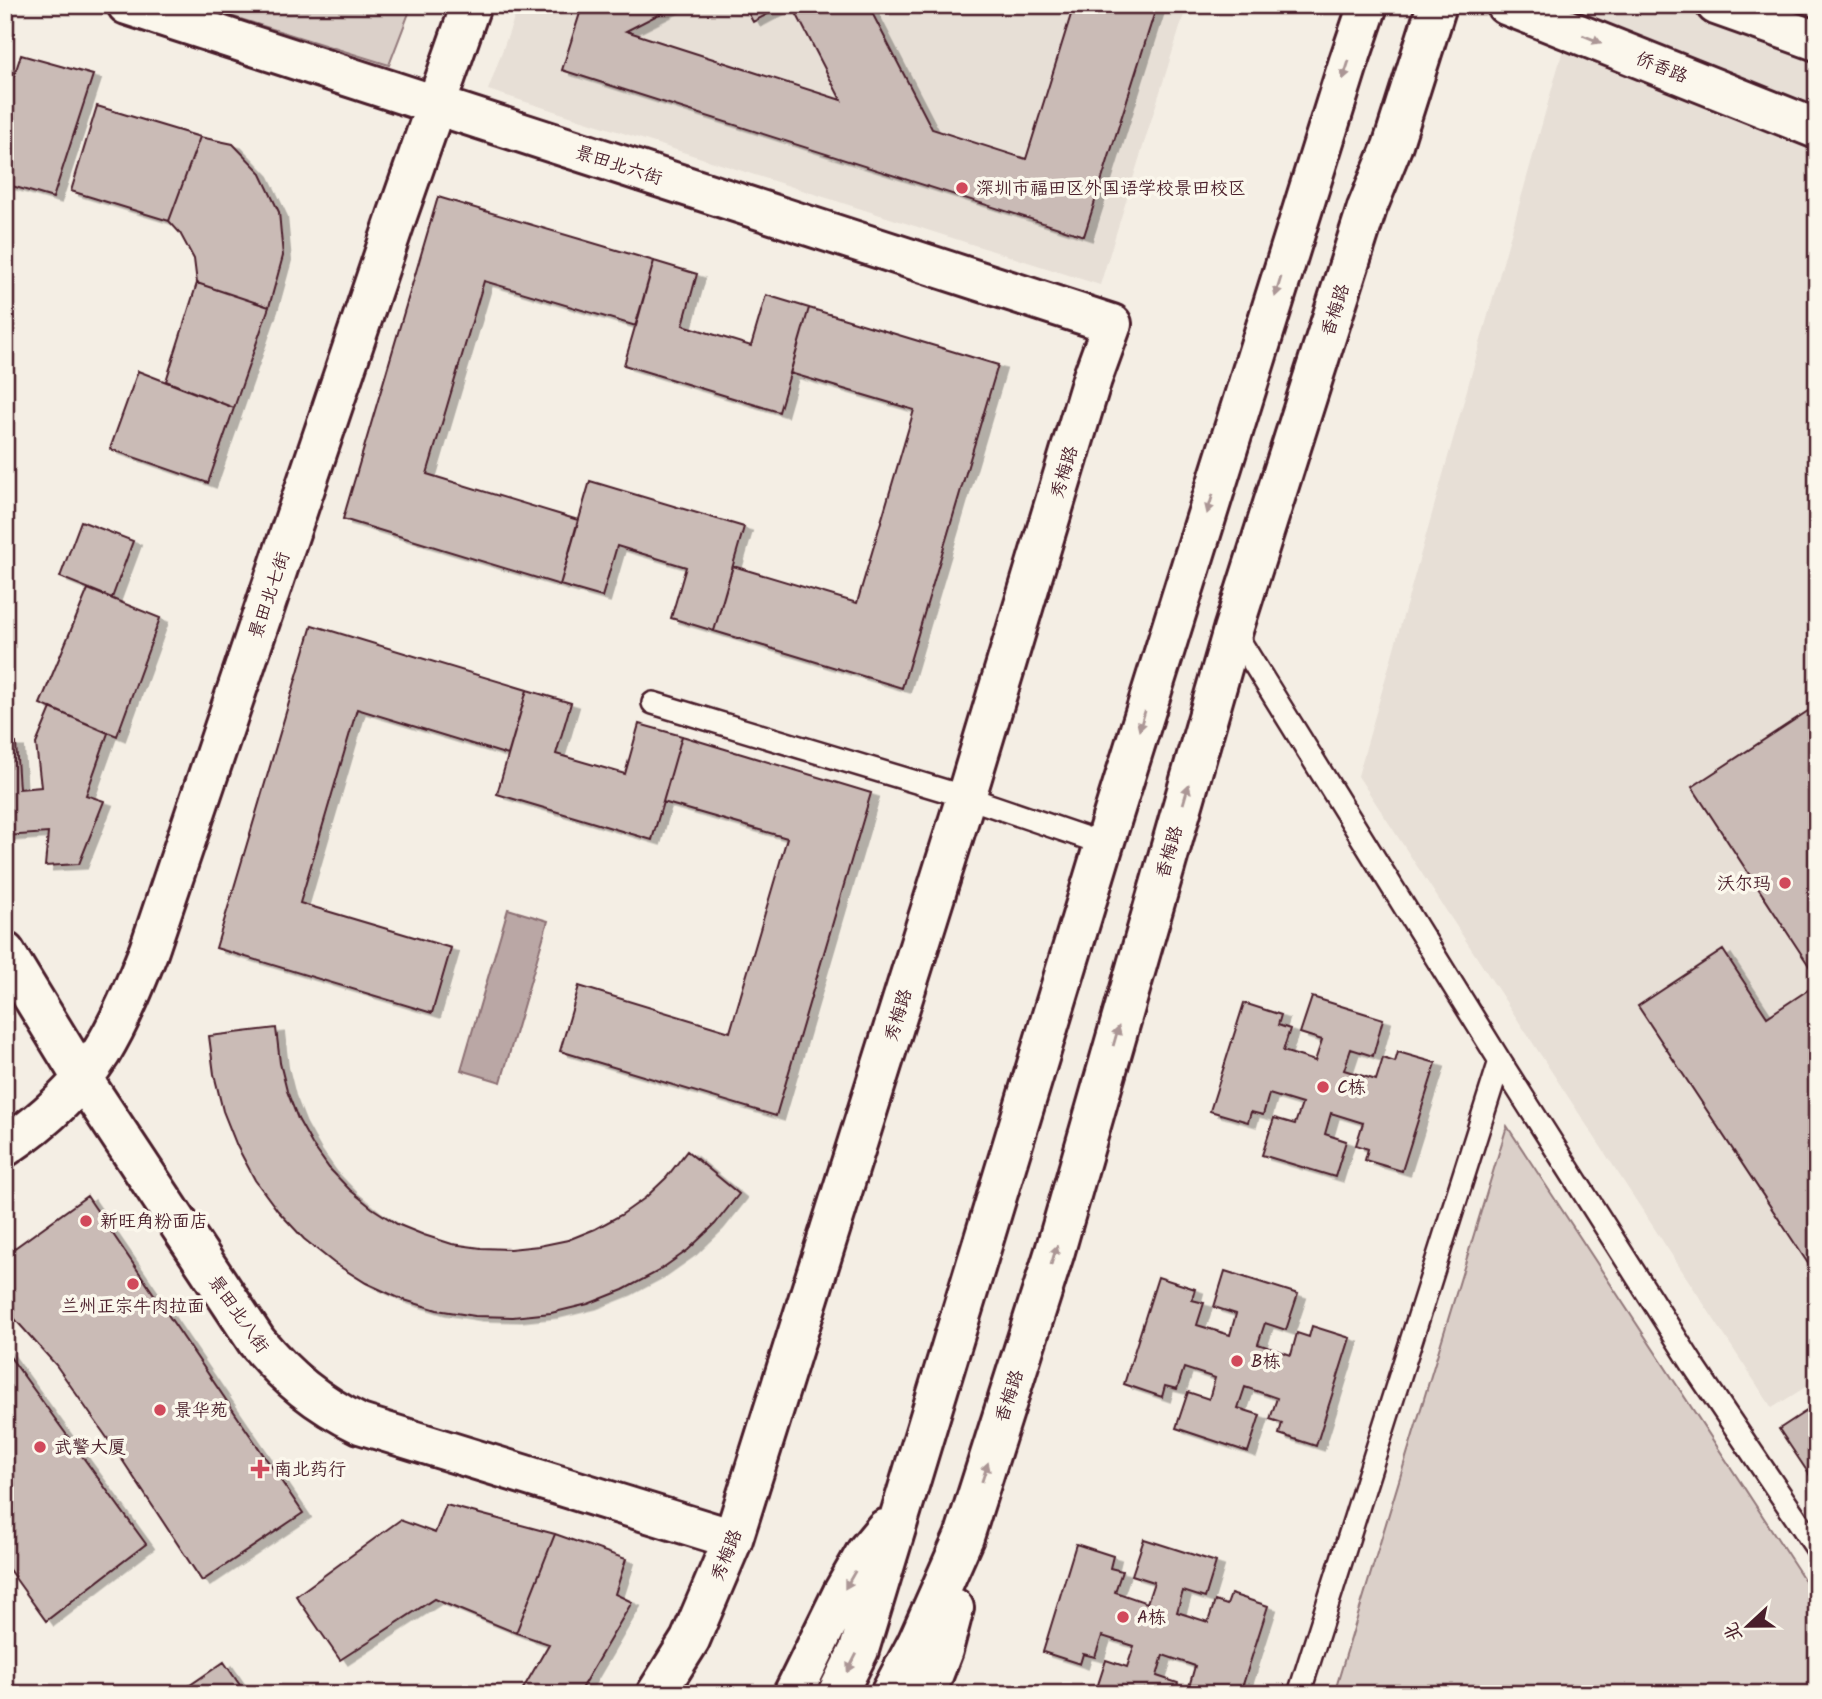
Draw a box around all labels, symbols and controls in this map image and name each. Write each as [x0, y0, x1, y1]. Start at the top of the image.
one-way arrow [1582, 33, 1603, 44]
street label: 侨香路 [1631, 45, 1692, 92]
one-way arrow [1341, 60, 1351, 81]
street label: 景田北六街 [571, 139, 666, 194]
place label: 深圳市福田区外国语学校景田校区 [976, 175, 1246, 204]
marker: 深圳市福田区外国语学校景田校区 [954, 180, 970, 196]
one-way arrow [1273, 277, 1283, 298]
street label: 香梅路 [1314, 280, 1359, 341]
street label: 秀梅路 [1044, 442, 1087, 502]
one-way arrow [1205, 494, 1215, 515]
street label: 景田北七街 [242, 548, 299, 643]
one-way arrow [1137, 711, 1147, 732]
one-way arrow [1181, 783, 1191, 804]
street label: 香梅路 [1149, 822, 1192, 882]
place label: 沃尔玛 [1717, 870, 1771, 899]
marker: 沃尔玛 [1777, 875, 1793, 891]
street label: 秀梅路 [878, 985, 921, 1045]
one-way arrow [1112, 1025, 1122, 1046]
place label: C栋 [1337, 1074, 1366, 1103]
marker: C栋 [1315, 1079, 1331, 1095]
place label: 新旺角粉面店 [100, 1208, 208, 1237]
marker: 新旺角粉面店 [78, 1213, 94, 1229]
one-way arrow [1049, 1244, 1059, 1265]
street label: 景田北八街 [200, 1270, 275, 1360]
marker: 兰州正宗牛肉拉面 [125, 1276, 141, 1292]
place label: 兰州正宗牛肉拉面 [61, 1293, 205, 1322]
place label: B栋 [1251, 1348, 1280, 1377]
marker: B栋 [1229, 1353, 1245, 1369]
street label: 香梅路 [988, 1366, 1033, 1427]
place label: 景华苑 [174, 1397, 228, 1426]
marker: 景华苑 [152, 1402, 168, 1418]
place label: 武警大厦 [54, 1434, 126, 1463]
marker: 武警大厦 [32, 1439, 48, 1455]
place label: 南北药行 [274, 1456, 346, 1485]
marker: 南北药行 [252, 1461, 268, 1477]
one-way arrow [980, 1461, 990, 1482]
street label: 秀梅路 [704, 1525, 751, 1586]
one-way arrow [844, 1571, 856, 1590]
north arrow [1714, 1590, 1784, 1660]
place label: A栋 [1137, 1604, 1166, 1633]
marker: A栋 [1115, 1609, 1131, 1625]
text: 北 [1717, 1617, 1752, 1646]
one-way arrow [847, 1653, 858, 1673]

